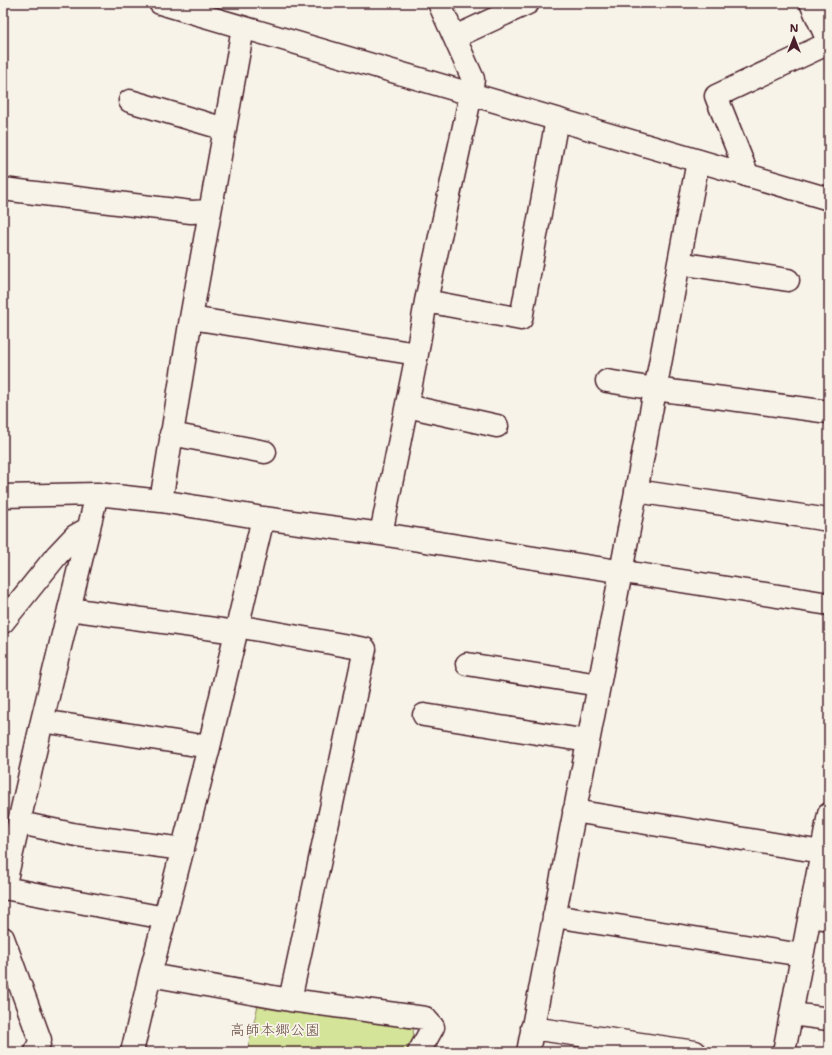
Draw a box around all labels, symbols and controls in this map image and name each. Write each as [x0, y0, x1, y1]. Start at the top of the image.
north arrow [774, 18, 814, 58]
text: N [790, 21, 799, 36]
park label: 高師本郷公園 [230, 1020, 320, 1040]

